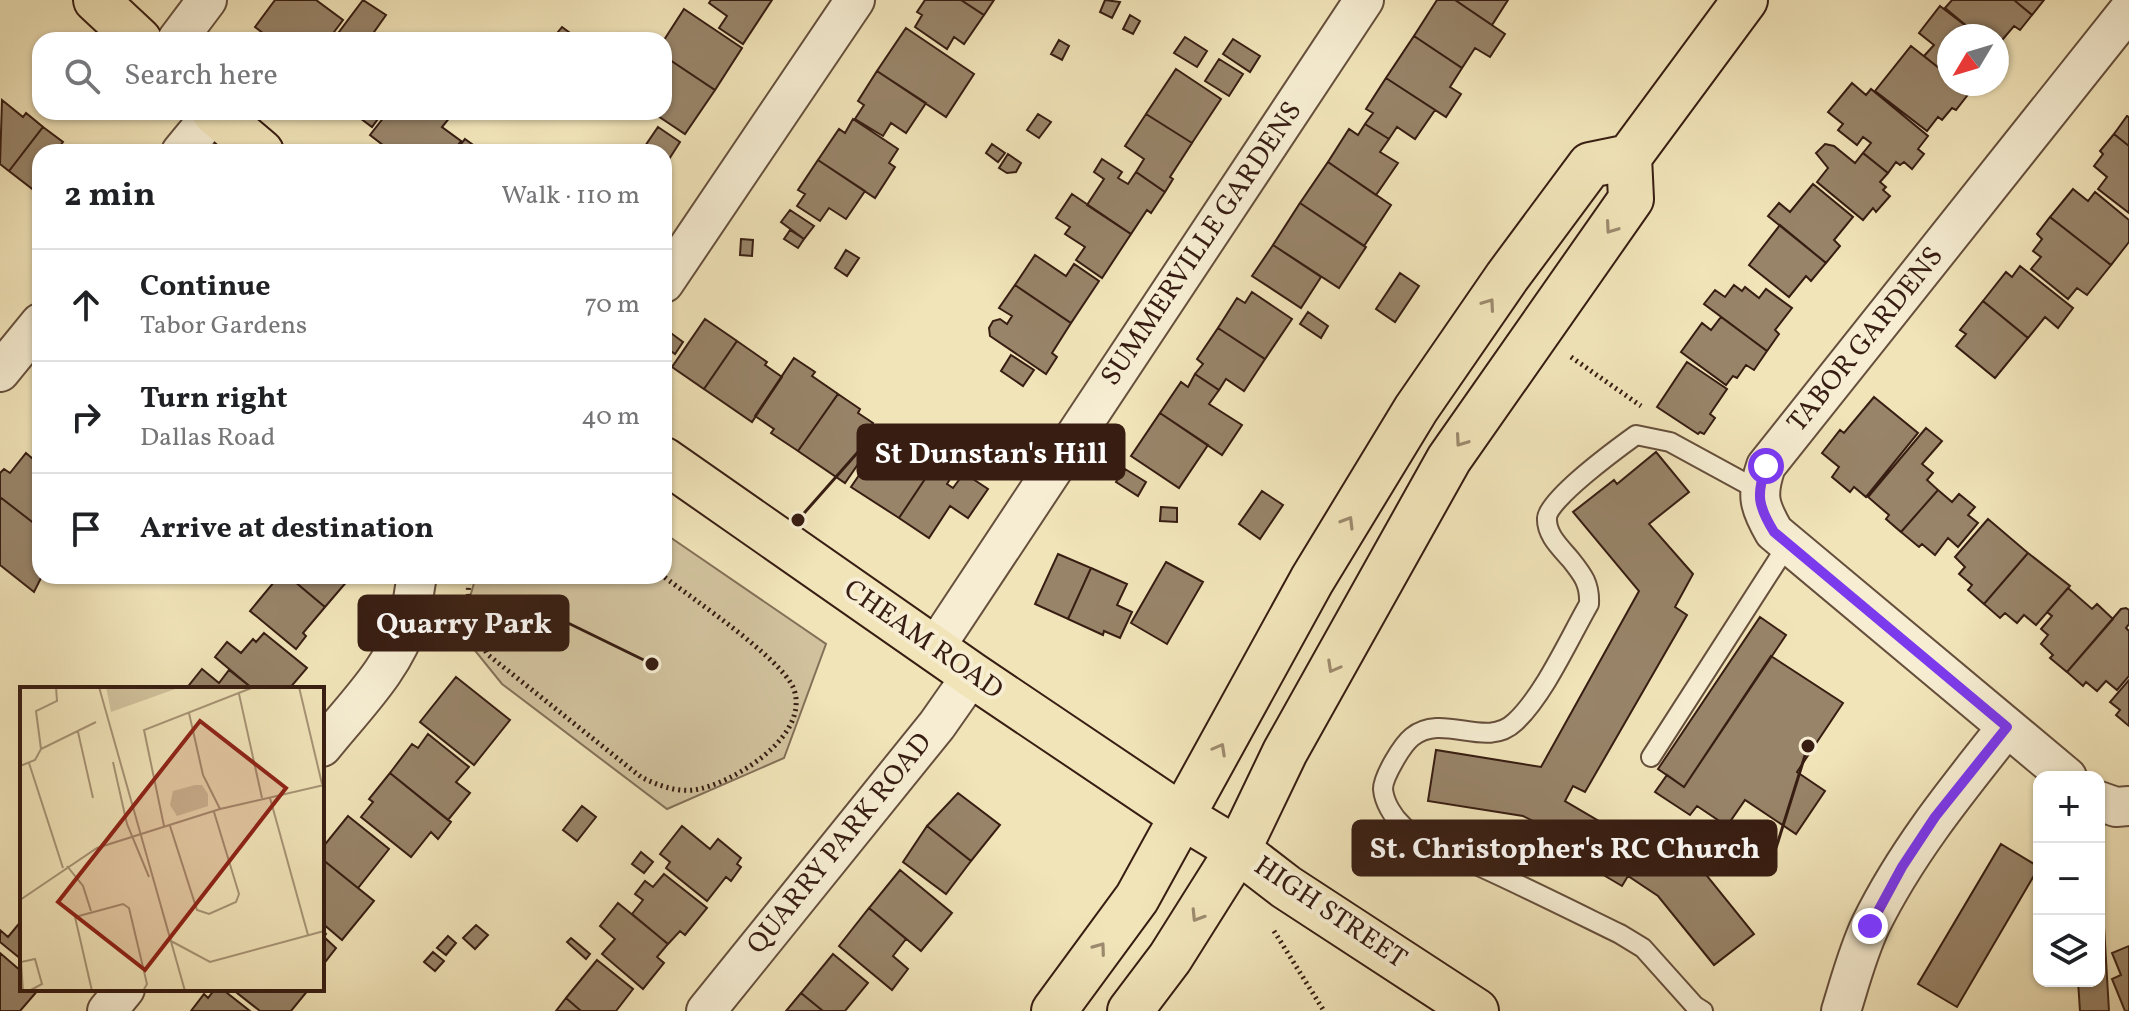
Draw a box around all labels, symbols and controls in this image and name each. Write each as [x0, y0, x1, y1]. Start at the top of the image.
north arrow [1937, 24, 2009, 96]
search box [32, 32, 672, 120]
icon: search [60, 54, 104, 98]
text: Search here [124, 55, 278, 97]
street label: SUMMERVILLE GARDENS [1092, 94, 1312, 394]
text: 2 min [64, 173, 156, 220]
text: Walk · 110 m [501, 178, 640, 214]
one-way arrow [1606, 220, 1621, 234]
street label: TABOR GARDENS [1779, 239, 1953, 441]
text: Continue [140, 266, 271, 308]
icon: ahead [64, 283, 108, 327]
text: 70 m [585, 287, 640, 323]
one-way arrow [1479, 299, 1494, 313]
text: Tabor Gardens [140, 308, 307, 344]
text: Turn right [140, 378, 288, 420]
icon: right [64, 395, 108, 439]
text: 40 m [581, 399, 640, 435]
text: Dallas Road [140, 420, 275, 456]
callout: St Dunstan's Hill [858, 425, 1124, 479]
one-way arrow [1456, 432, 1471, 446]
text: St Dunstan's Hill [874, 434, 1108, 476]
route start [1748, 448, 1784, 484]
icon: arrive [64, 507, 108, 551]
text: Arrive at destination [140, 508, 434, 550]
one-way arrow [1338, 516, 1353, 531]
street label: CHEAM ROAD [835, 571, 1011, 709]
callout: Quarry Park [359, 596, 568, 650]
text: Quarry Park [376, 604, 552, 646]
one-way arrow [1327, 658, 1343, 672]
inset map [20, 687, 324, 991]
street label: QUARRY PARK ROAD [738, 725, 942, 963]
one-way arrow [1211, 743, 1226, 757]
map controls [2033, 771, 2105, 987]
button: + [2033, 771, 2105, 843]
callout: St. Christopher's RC Church [1353, 821, 1776, 875]
text: St. Christopher's RC Church [1370, 829, 1760, 871]
button: − [2033, 843, 2105, 915]
street label: HIGH STREET [1246, 847, 1414, 979]
one-way arrow [1191, 907, 1206, 921]
route end [1852, 908, 1888, 944]
button: layers [2033, 915, 2105, 987]
one-way arrow [1091, 942, 1105, 957]

